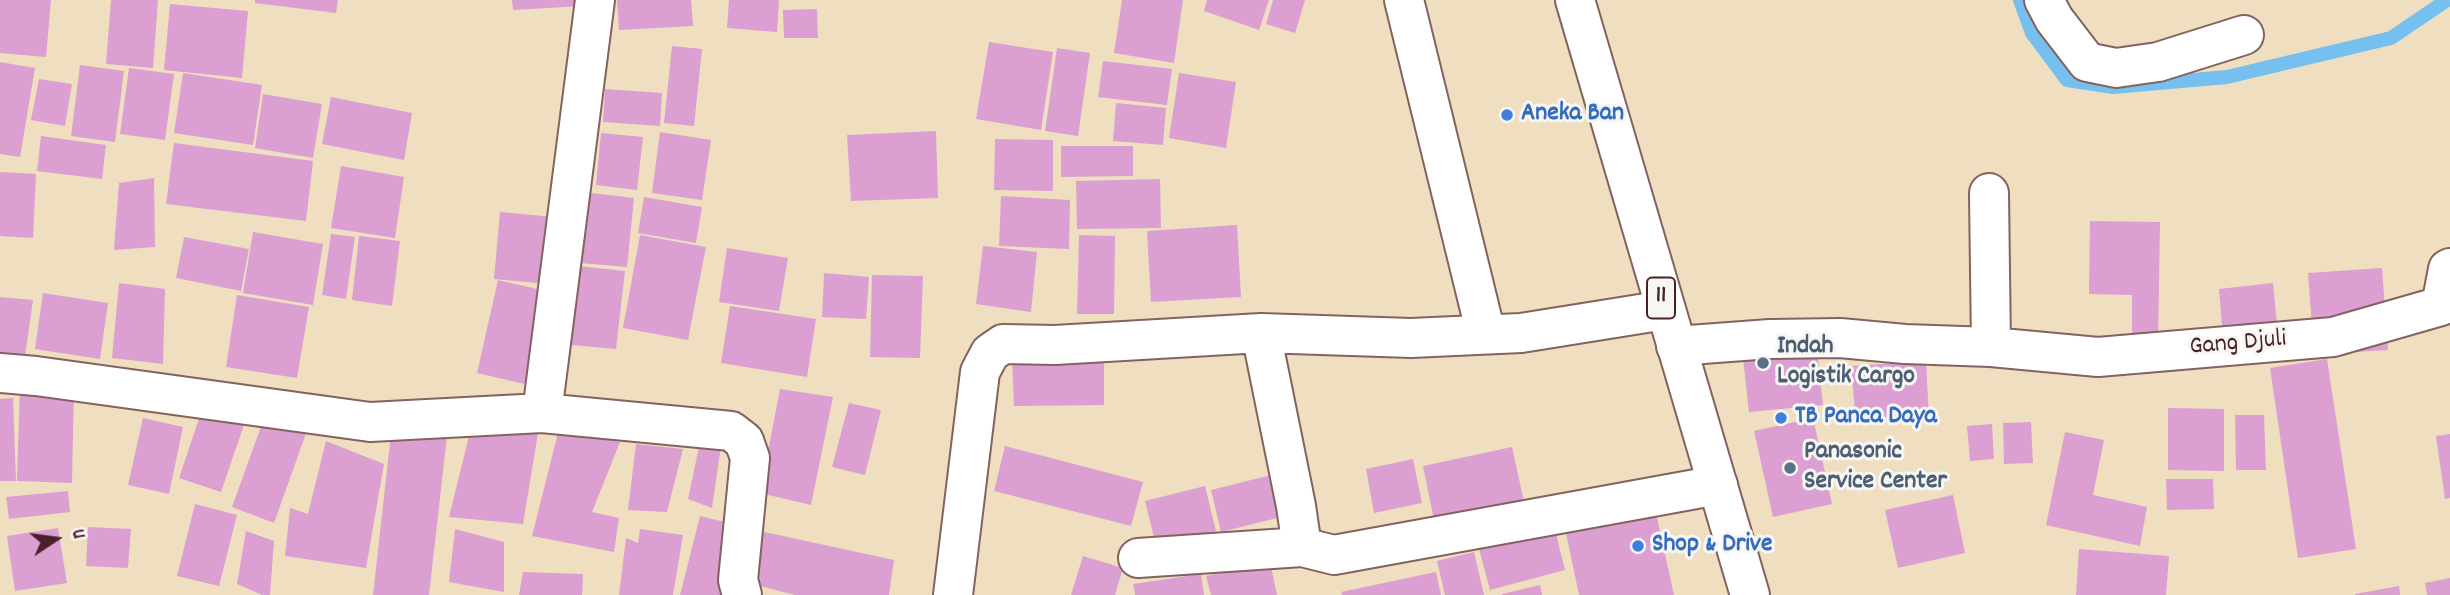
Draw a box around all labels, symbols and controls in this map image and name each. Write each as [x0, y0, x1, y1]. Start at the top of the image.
place label: Aneka Ban [1521, 99, 1624, 131]
marker: Aneka Ban [1499, 107, 1515, 123]
road number: 11 [1647, 278, 1675, 318]
street label: Gang Djuli [2188, 325, 2288, 365]
place label: Indah Logistik Cargo [1777, 332, 1915, 394]
marker: Indah Logistik Cargo [1755, 355, 1771, 371]
place label: TB Panca Daya [1795, 402, 1937, 434]
marker: TB Panca Daya [1773, 410, 1789, 426]
place label: Panasonic Service Center [1804, 437, 1947, 498]
marker: Panasonic Service Center [1782, 460, 1798, 476]
north arrow [21, 504, 91, 574]
text: U [63, 527, 91, 542]
place label: Shop & Drive [1652, 530, 1772, 562]
marker: Shop & Drive [1630, 538, 1646, 554]

